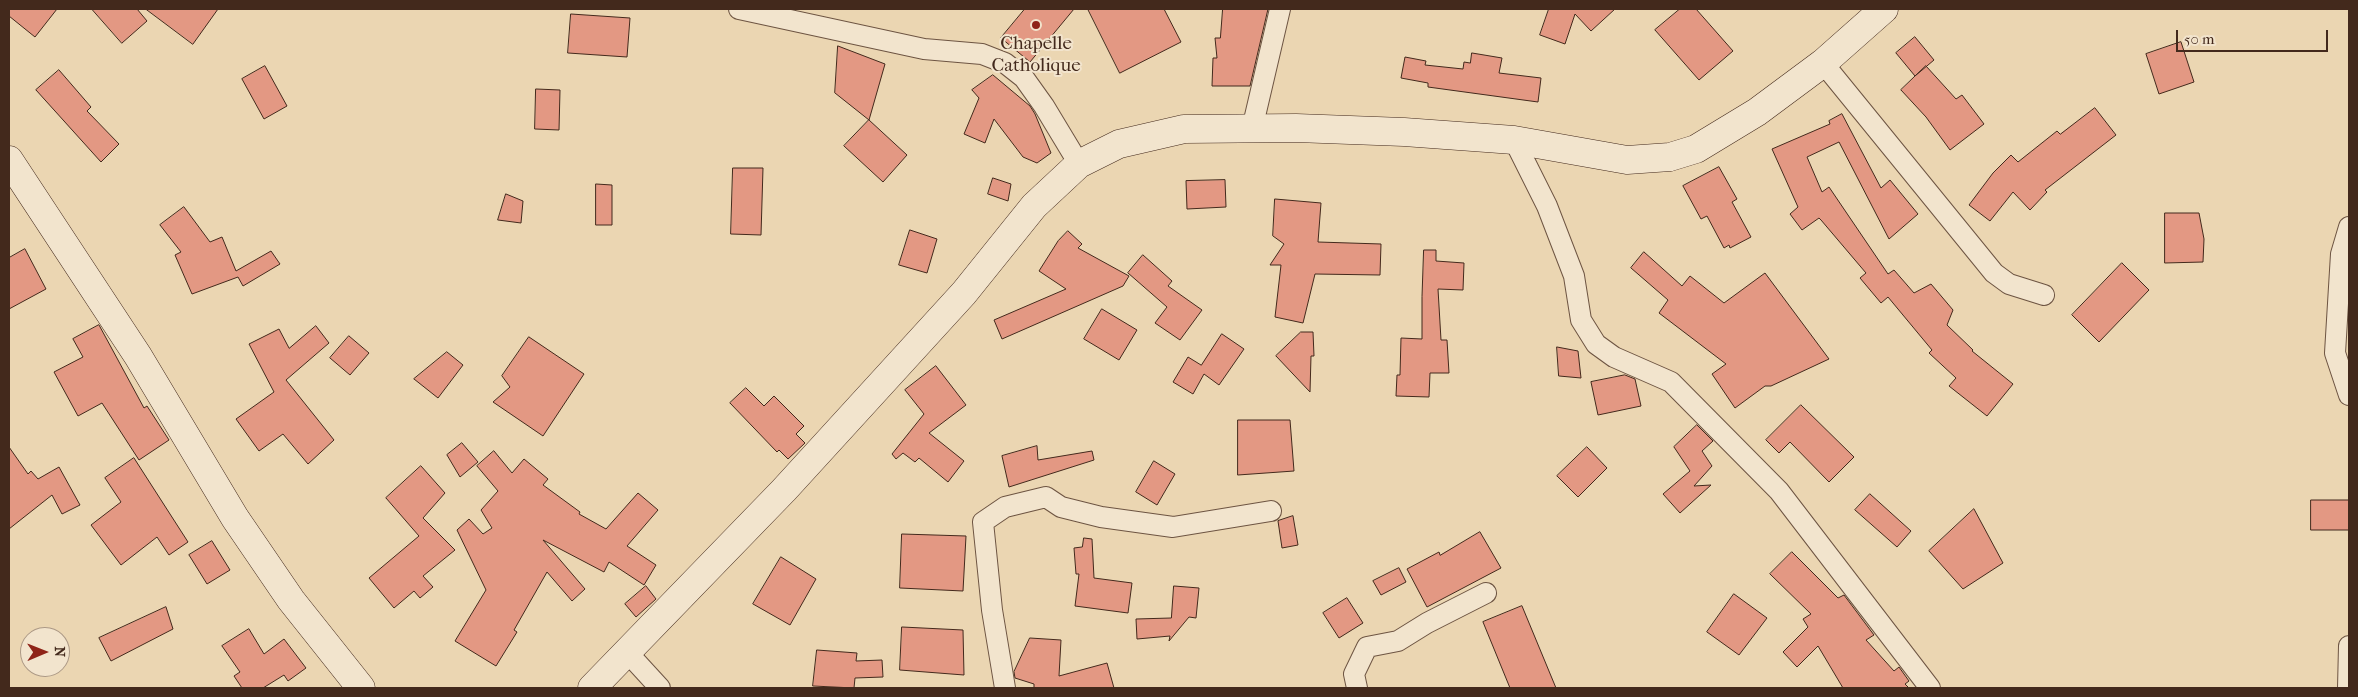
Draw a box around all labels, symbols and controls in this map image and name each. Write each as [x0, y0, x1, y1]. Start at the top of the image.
marker: Chapelle Catholique [1030, 19, 1042, 31]
scale bar [2178, 20, 2330, 52]
text: 50 m [2184, 30, 2214, 48]
place label: Chapelle Catholique [991, 33, 1081, 77]
north arrow [20, 627, 70, 677]
text: N [51, 646, 68, 657]

